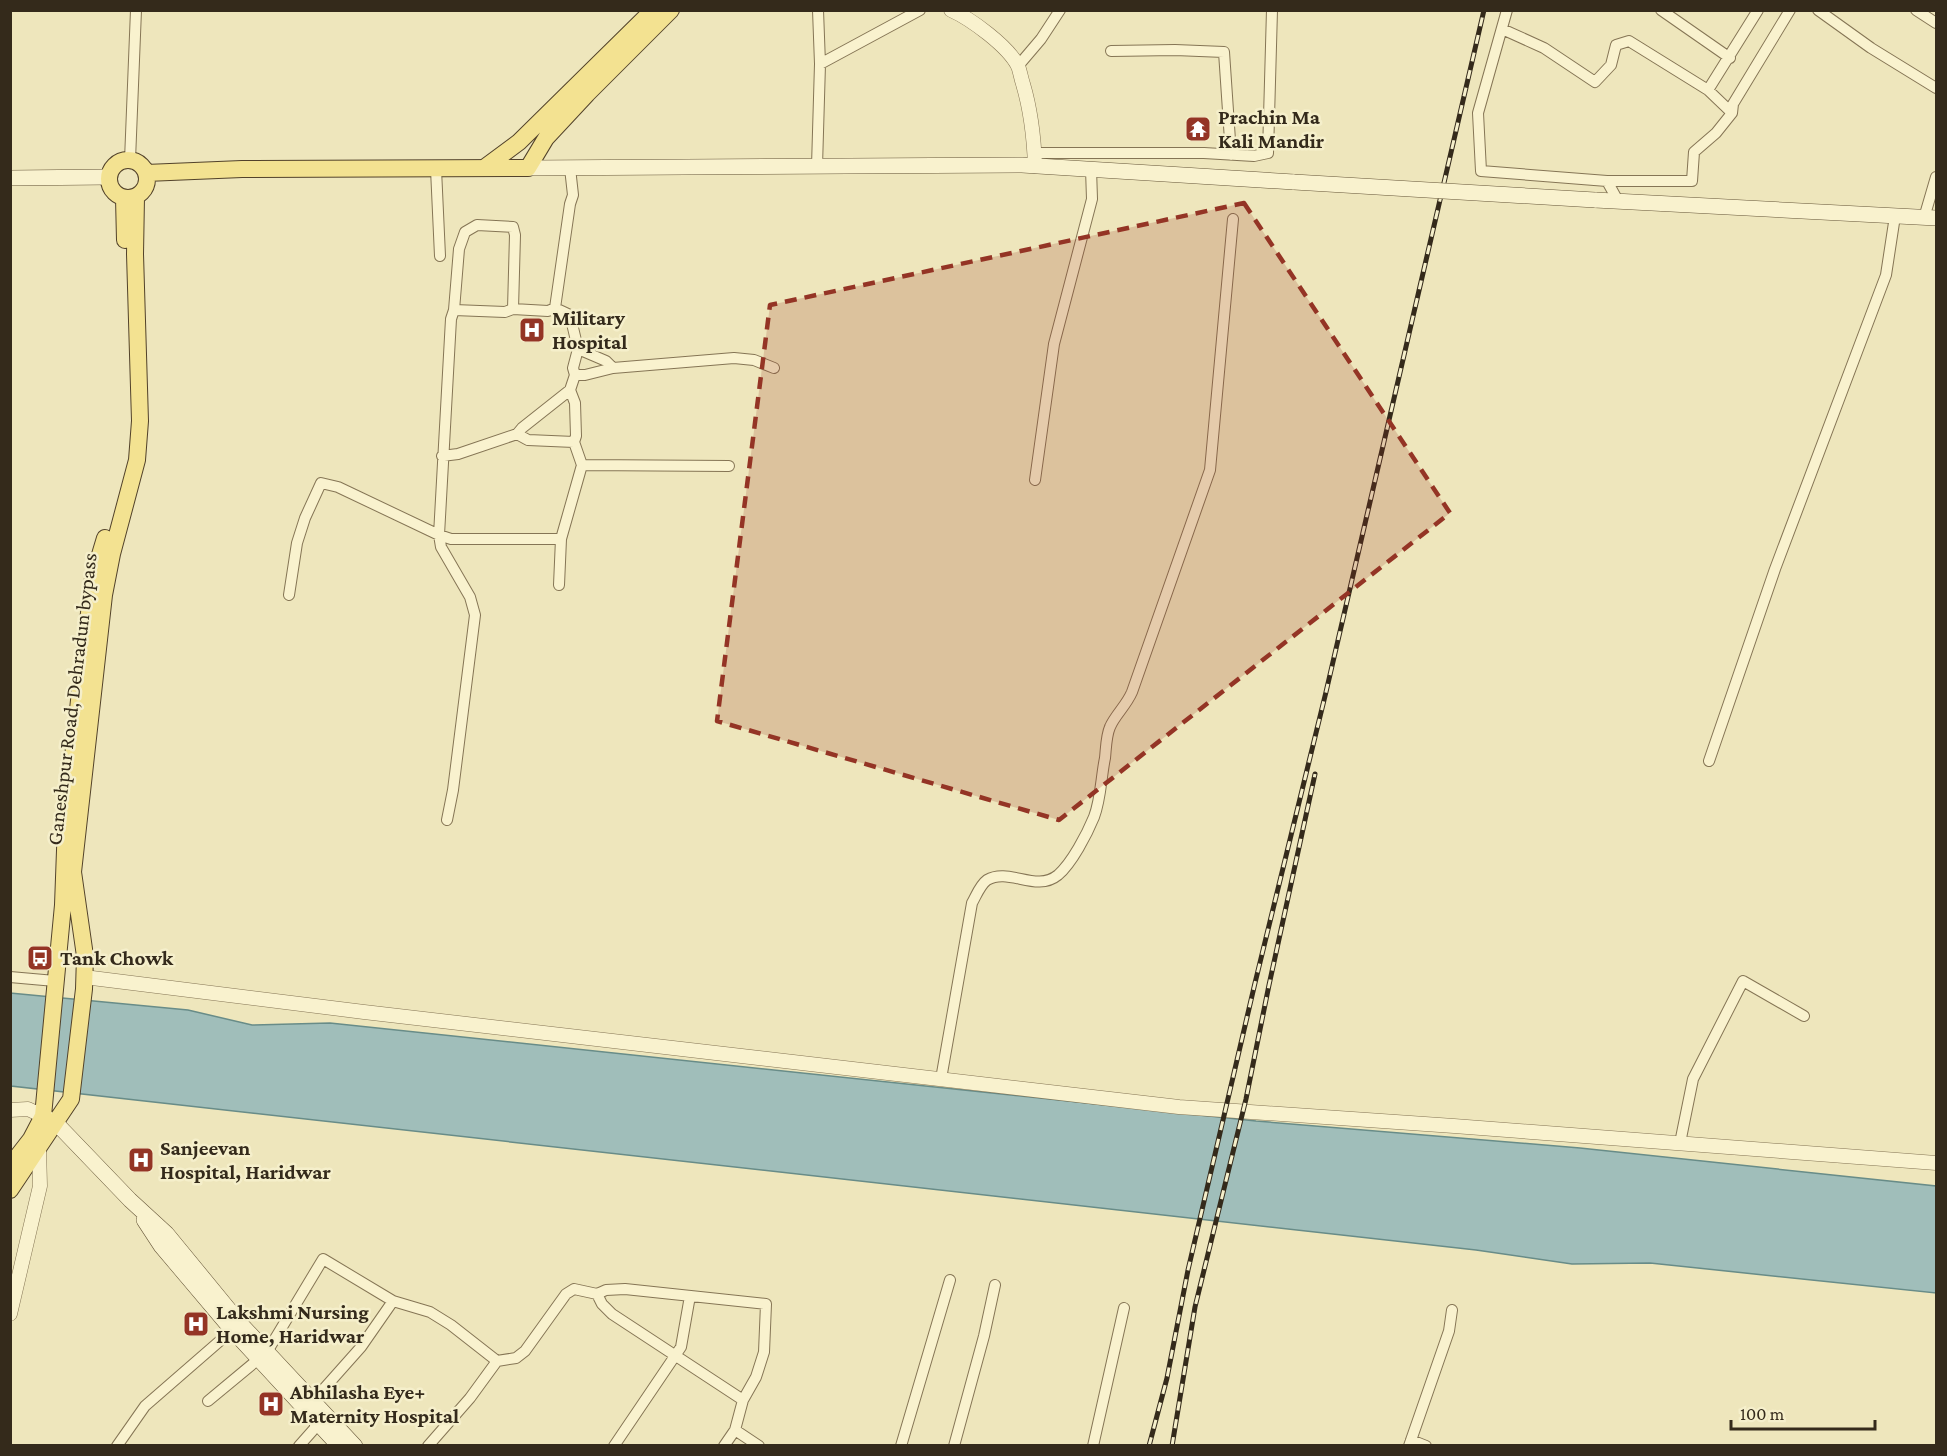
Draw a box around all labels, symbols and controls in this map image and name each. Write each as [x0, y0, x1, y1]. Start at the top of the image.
place label: Prachin Ma Kali Mandir [1218, 105, 1325, 153]
temple icon: Prachin Ma Kali Mandir [1183, 114, 1213, 144]
place label: Military Hospital [552, 306, 627, 354]
hospital icon: Military Hospital [517, 315, 547, 345]
street label: Ganeshpur Road, Dehradun bypass [42, 551, 102, 847]
bus stop icon: Tank Chowk [25, 943, 55, 973]
place label: Tank Chowk [60, 946, 174, 970]
place label: Sanjeevan Hospital, Haridwar [160, 1136, 332, 1184]
hospital icon: Sanjeevan Hospital, Haridwar [126, 1145, 156, 1175]
place label: Lakshmi Nursing Home, Haridwar [216, 1300, 369, 1348]
hospital icon: Lakshmi Nursing Home, Haridwar [181, 1309, 211, 1339]
place label: Abhilasha Eye+ Maternity Hospital [289, 1380, 459, 1428]
hospital icon: Abhilasha Eye+ Maternity Hospital [256, 1389, 286, 1419]
scale bar [1731, 1393, 1875, 1431]
text: 100 m [1740, 1404, 1785, 1424]

